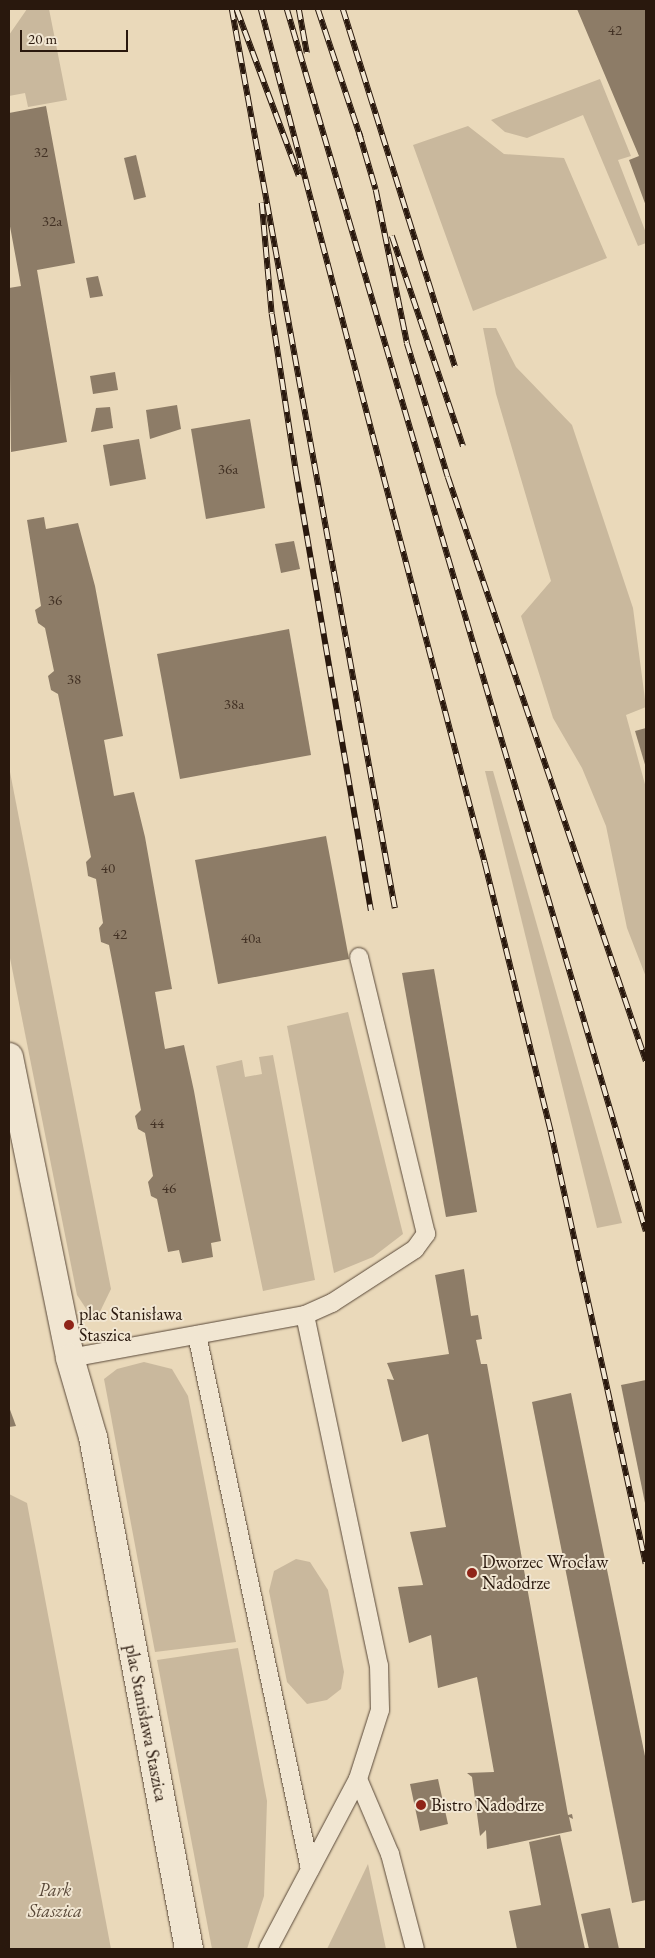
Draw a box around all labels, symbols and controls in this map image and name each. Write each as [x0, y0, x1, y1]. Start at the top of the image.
scale bar [22, 20, 130, 52]
house number: 42 [608, 21, 622, 39]
text: 20 m [28, 29, 57, 48]
house number: 32 [34, 143, 48, 161]
house number: 32a [42, 212, 62, 230]
house number: 36a [218, 460, 238, 478]
house number: 36 [48, 591, 62, 609]
house number: 38 [67, 670, 81, 688]
house number: 38a [224, 695, 244, 713]
house number: 40 [101, 859, 115, 877]
house number: 42 [113, 925, 127, 943]
house number: 40a [241, 929, 261, 947]
house number: 44 [150, 1114, 164, 1132]
house number: 46 [162, 1179, 176, 1197]
place label: plac Stanisława Staszica [79, 1304, 183, 1346]
marker: plac Stanisława Staszica [63, 1319, 75, 1331]
place label: Dworzec Wrocław Nadodrze [482, 1552, 608, 1595]
marker: Dworzec Wrocław Nadodrze [466, 1567, 478, 1579]
street label: plac Stanisława Staszica [120, 1643, 172, 1803]
place label: Bistro Nadodrze [431, 1794, 544, 1816]
marker: Bistro Nadodrze [415, 1799, 427, 1811]
park label: Park Staszica [28, 1880, 82, 1922]

